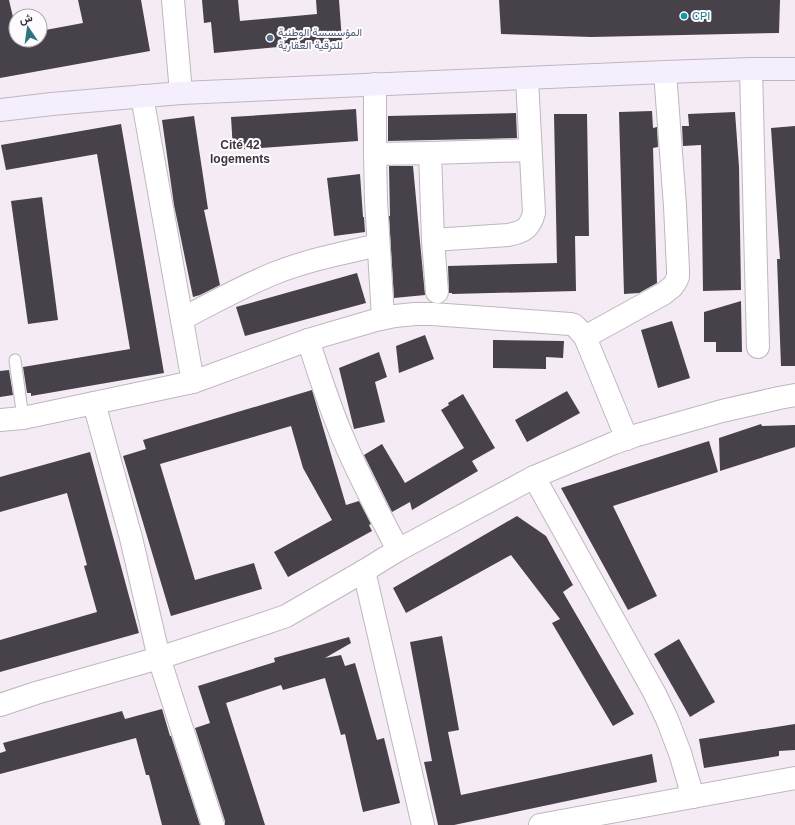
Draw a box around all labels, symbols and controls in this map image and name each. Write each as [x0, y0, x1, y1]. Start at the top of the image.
north arrow [8, 8, 48, 48]
place label: CPI [692, 10, 710, 22]
text: ش [18, 11, 34, 27]
marker: CPI [679, 11, 689, 21]
place label: المؤسسسة الوطنية للترقية العقارية [278, 26, 362, 52]
marker: المؤسسسة الوطنية للترقية العقارية [265, 33, 275, 43]
district label: Cité 42 logements [210, 138, 270, 166]

